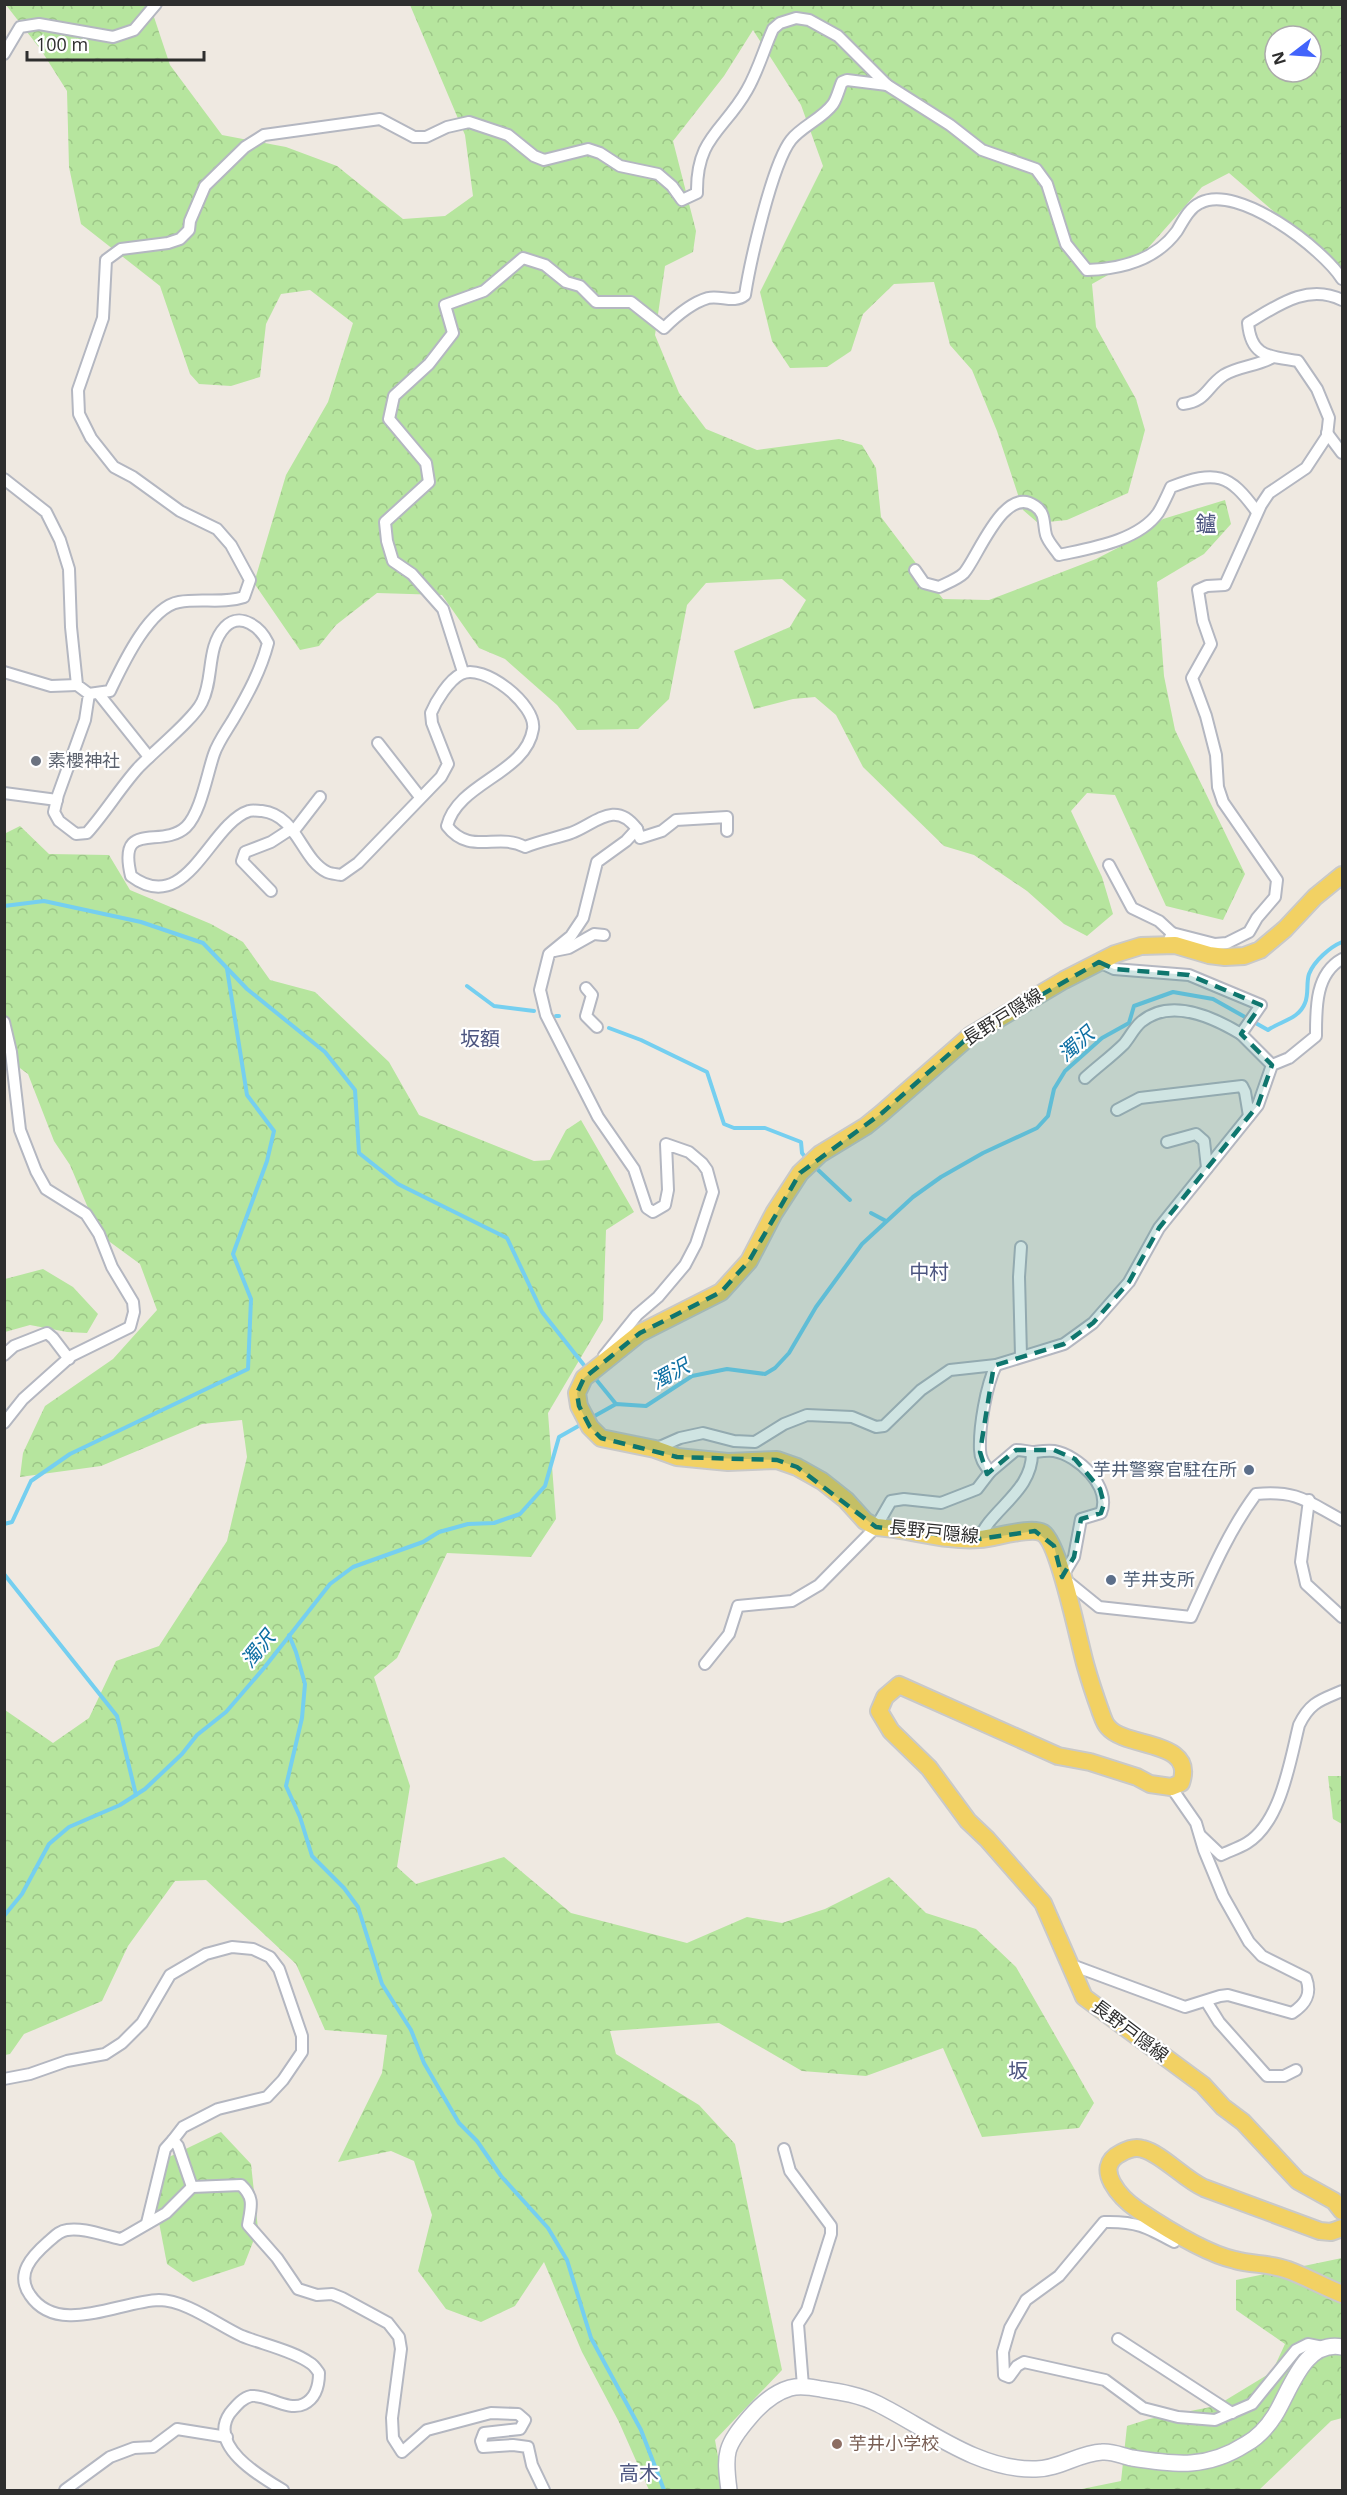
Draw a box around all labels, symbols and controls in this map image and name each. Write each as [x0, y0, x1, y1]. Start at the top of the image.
scale bar [27, 24, 204, 62]
north arrow [1263, 24, 1323, 84]
text: 100 m [36, 32, 88, 56]
text: N [1266, 49, 1291, 68]
district label: 鑪 [1196, 509, 1217, 537]
place label: 素櫻神社 [48, 748, 120, 772]
marker: 素櫻神社 [29, 754, 43, 768]
street label: 長野戸隠線 [958, 982, 1047, 1050]
water label: 濁沢 [1052, 1018, 1102, 1067]
district label: 坂額 [460, 1025, 500, 1052]
district label: 中村 [909, 1258, 949, 1285]
water label: 濁沢 [646, 1351, 696, 1395]
place label: 芋井警察官駐在所 [1093, 1457, 1237, 1481]
marker: 芋井警察官駐在所 [1242, 1463, 1256, 1477]
street label: 長野戸隠線 [888, 1514, 980, 1548]
place label: 芋井支所 [1123, 1567, 1195, 1591]
marker: 芋井支所 [1104, 1573, 1118, 1587]
water label: 濁沢 [235, 1622, 283, 1673]
street label: 長野戸隠線 [1087, 1994, 1174, 2067]
district label: 坂 [1008, 2057, 1028, 2084]
place label: 芋井小学校 [849, 2431, 939, 2455]
marker: 芋井小学校 [830, 2437, 844, 2451]
district label: 高木 [619, 2459, 659, 2486]

